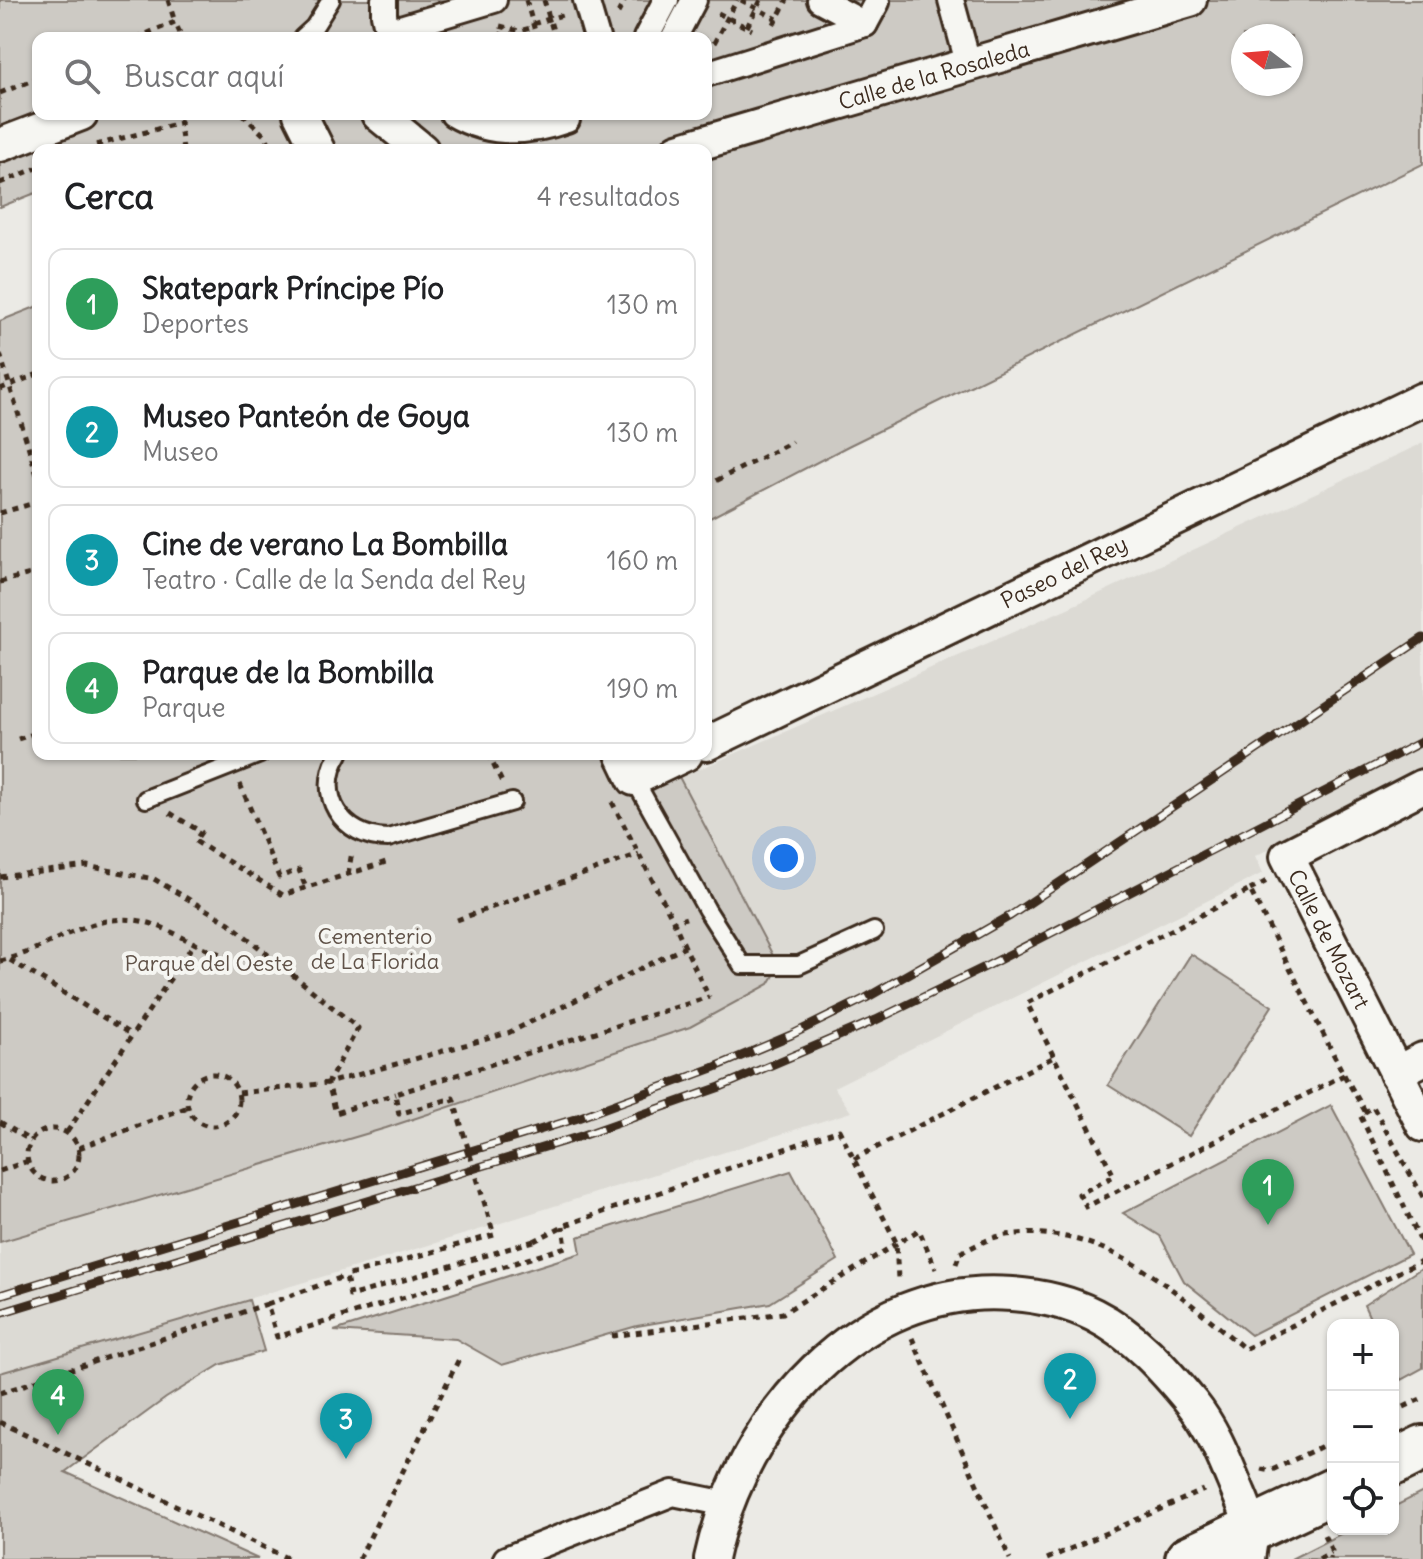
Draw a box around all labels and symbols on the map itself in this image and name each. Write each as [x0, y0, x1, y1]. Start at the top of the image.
north arrow [1231, 24, 1303, 96]
street label: Calle de la Rosaleda [835, 34, 1033, 116]
street label: Paseo del Rey [996, 529, 1132, 615]
your location [764, 838, 804, 878]
street label: Calle de Mozart [1282, 865, 1376, 1013]
park label: Cementerio de La Florida [311, 922, 439, 975]
park label: Parque del Oeste [125, 949, 293, 977]
pin: 1 [1242, 1159, 1294, 1225]
pin: 2 [1044, 1353, 1096, 1419]
pin: 4 [32, 1369, 84, 1435]
pin: 3 [320, 1393, 372, 1459]

